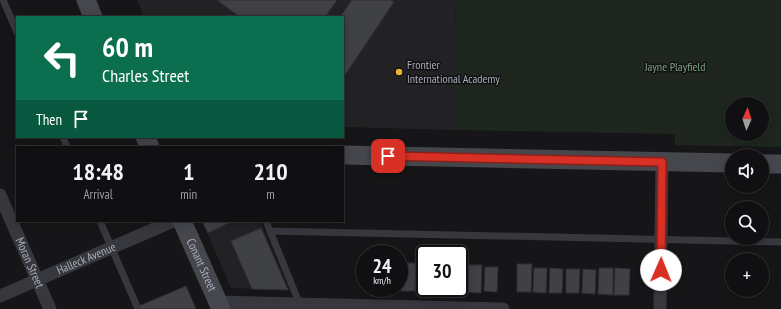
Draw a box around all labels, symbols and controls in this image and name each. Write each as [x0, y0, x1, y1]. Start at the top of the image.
text: 60 m [102, 28, 153, 65]
icon: left [36, 32, 88, 84]
place label: Frontier International Academy [407, 57, 500, 86]
park label: Jayne Playfield [644, 59, 705, 74]
text: Charles Street [102, 64, 189, 87]
marker: Frontier International Academy [394, 67, 404, 77]
north arrow [725, 97, 769, 141]
map controls [725, 97, 769, 297]
icon: arrive [70, 108, 92, 130]
text: Then [36, 110, 62, 129]
pin [371, 139, 405, 173]
icon: arrive [377, 145, 399, 167]
button: sound [725, 149, 769, 193]
text: 18:48 [72, 156, 124, 187]
text: 1 [183, 156, 194, 187]
text: 210 [253, 156, 288, 187]
text: Arrival [83, 186, 113, 203]
text: min [180, 186, 197, 203]
text: m [266, 186, 275, 203]
button: search [725, 201, 769, 245]
street label: Moran Street [13, 235, 48, 291]
street label: Conant Street [184, 236, 220, 294]
street label: Halleck Avenue [54, 239, 118, 278]
speed limit sign: 30 [416, 245, 468, 297]
position arrow [640, 249, 682, 291]
text: 24 [372, 253, 392, 279]
button: + [725, 253, 769, 297]
text: km/h [373, 274, 391, 287]

